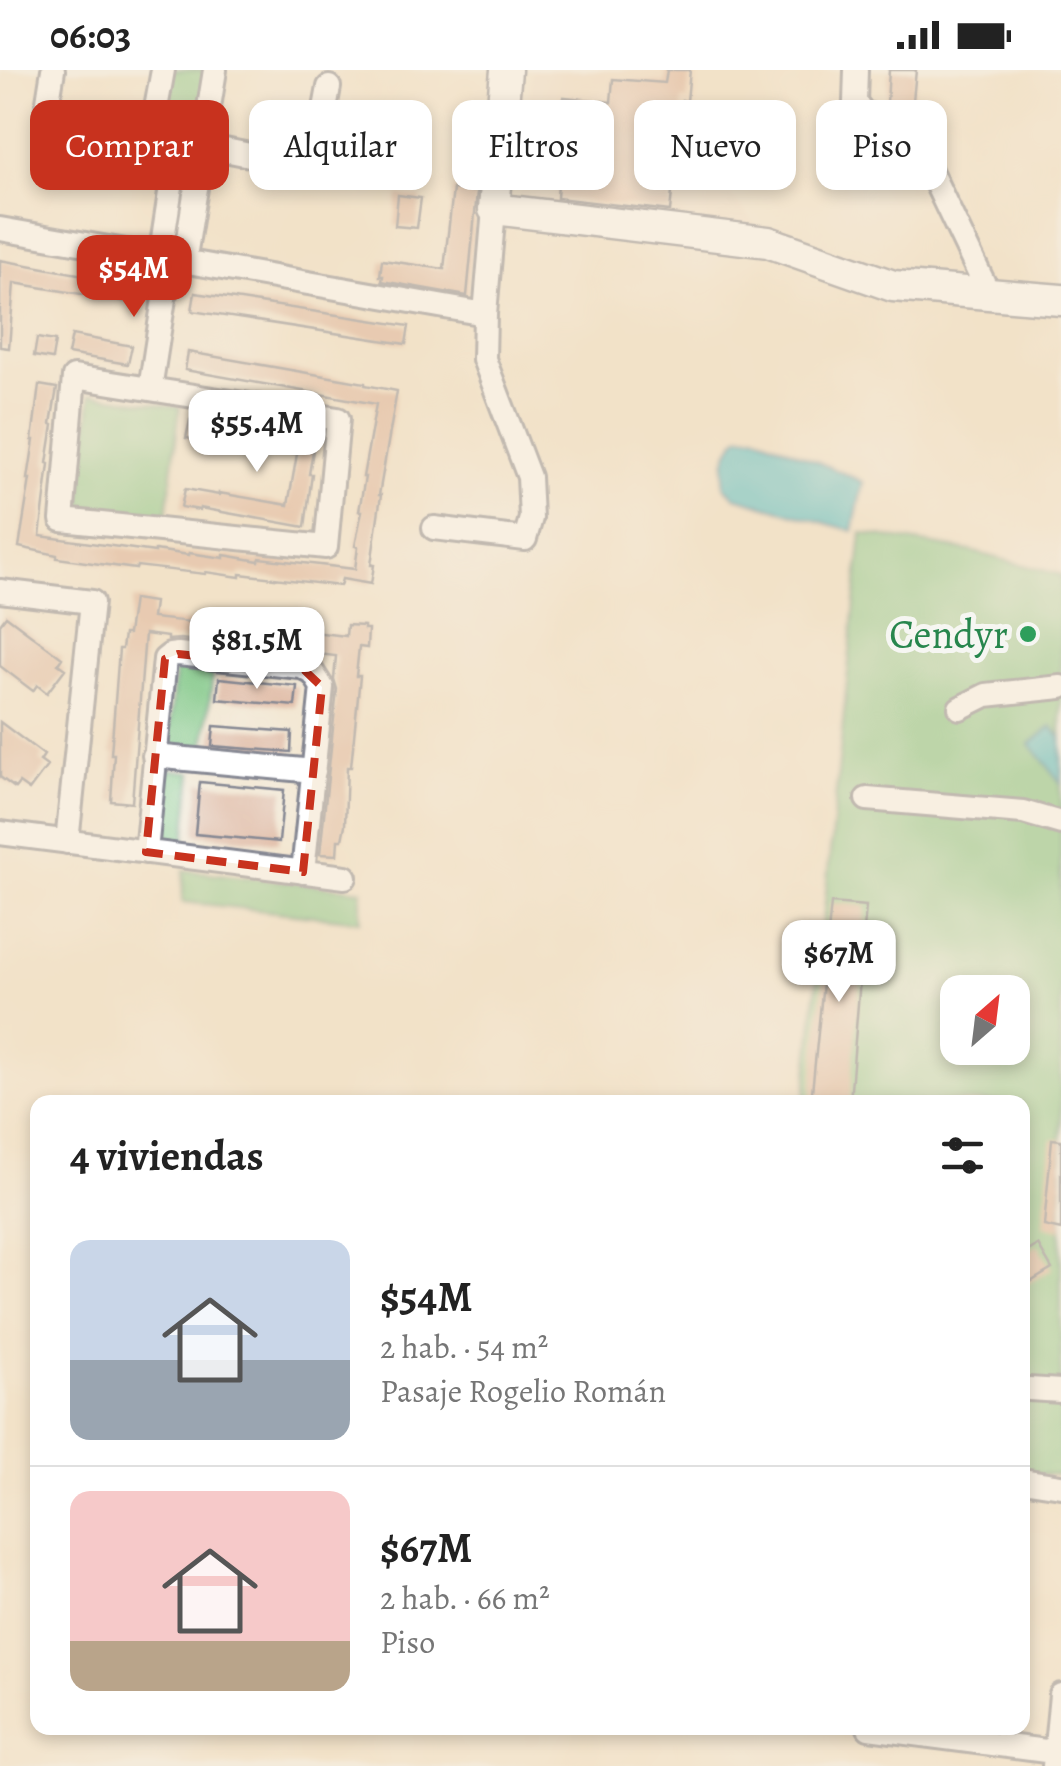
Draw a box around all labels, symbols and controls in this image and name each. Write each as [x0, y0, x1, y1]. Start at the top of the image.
text: 06:03 [50, 9, 131, 61]
chip: Comprar [30, 100, 229, 190]
chip: Alquilar [249, 100, 432, 190]
chip: Filtros [452, 100, 614, 190]
chip: Nuevo [634, 100, 796, 190]
chip: Piso [816, 100, 947, 190]
pin: $54M [75, 235, 193, 320]
text: $54M [99, 245, 169, 289]
pin: $55.4M [176, 390, 338, 475]
text: $55.4M [211, 400, 304, 444]
pin: $81.5M [176, 607, 338, 692]
place label: Cendyr [889, 607, 1008, 662]
text: $81.5M [211, 617, 303, 661]
marker: Cendyr [1017, 623, 1039, 645]
pin: $67M [780, 920, 898, 1005]
text: $67M [804, 930, 874, 974]
north arrow [940, 975, 1030, 1065]
map controls [940, 975, 1030, 1065]
text: 4 viviendas [70, 1127, 264, 1184]
icon: filters [935, 1128, 990, 1183]
text: $54M [380, 1268, 473, 1325]
icon: home [150, 1280, 270, 1400]
text: 2 hab. · 54 m² [380, 1325, 548, 1369]
text: Pasaje Rogelio Román [380, 1369, 666, 1413]
text: $67M [380, 1519, 472, 1576]
icon: home [150, 1531, 270, 1651]
text: 2 hab. · 66 m² [380, 1576, 550, 1620]
text: Piso [380, 1620, 435, 1664]

